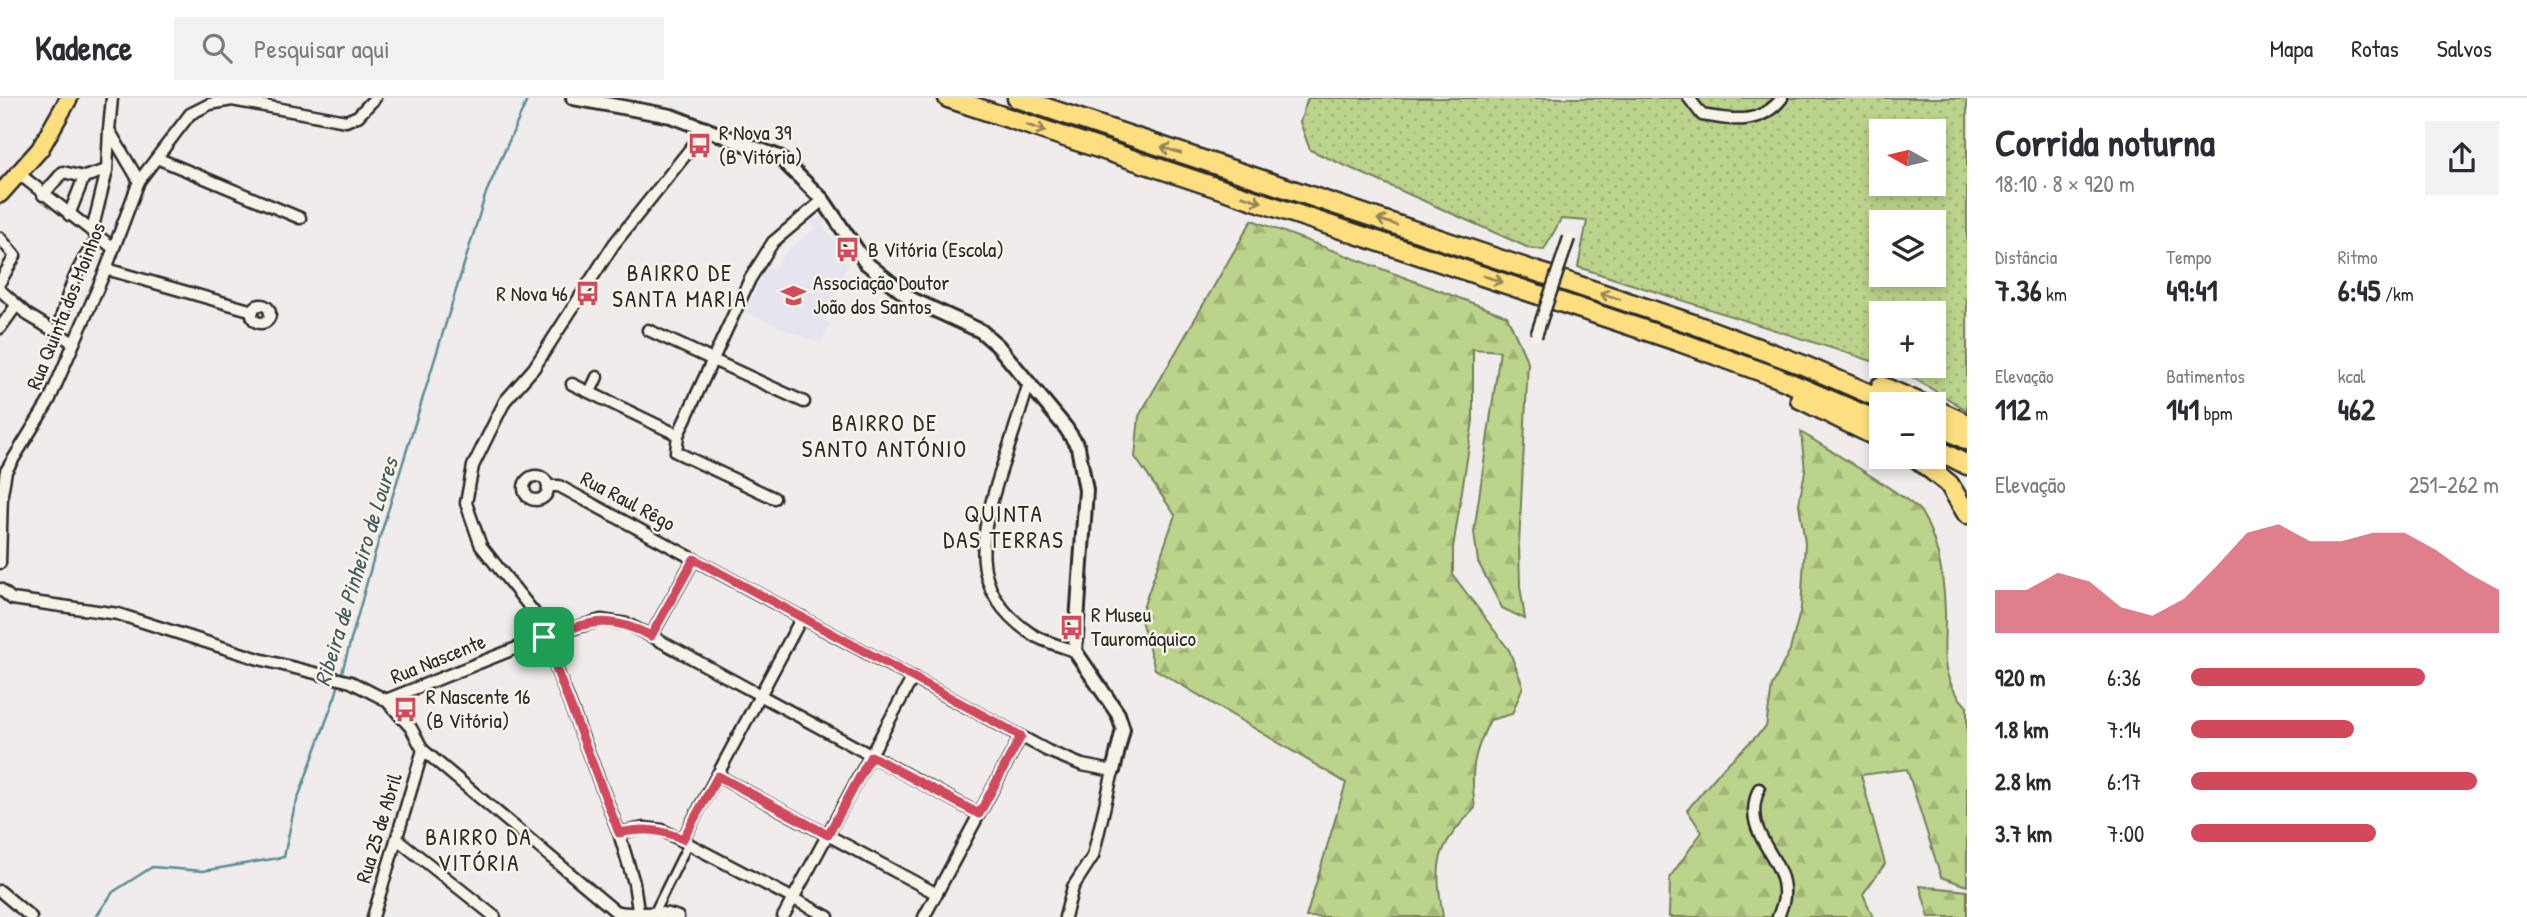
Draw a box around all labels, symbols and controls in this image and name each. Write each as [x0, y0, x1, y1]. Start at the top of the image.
search box [174, 17, 664, 80]
text: Kadence [35, 26, 132, 70]
icon: search [198, 29, 236, 67]
text: Pesquisar aqui [254, 31, 390, 66]
text: Mapa [2270, 32, 2313, 64]
text: Rotas [2351, 32, 2399, 64]
text: Salvos [2437, 32, 2492, 64]
text: Corrida noturna [1995, 116, 2215, 168]
place label: R Nova 39 (B Vitória) [719, 118, 802, 171]
north arrow [1869, 119, 1946, 196]
map controls [1869, 119, 1946, 469]
button: share [2425, 121, 2499, 195]
one-way arrow [1024, 122, 1046, 135]
bus stop icon: R Nova 39 (B Vitória) [685, 131, 713, 159]
one-way arrow [1161, 143, 1183, 155]
text: 18:10 · 8 × 920 m [1995, 168, 2135, 199]
one-way arrow [1240, 194, 1262, 207]
button: layers [1869, 210, 1946, 287]
one-way arrow [1377, 215, 1399, 227]
street label: Rua Quinta dos Moinhos [19, 218, 112, 394]
place label: B Vitória (Escola) [868, 235, 1004, 264]
bus stop icon: B Vitória (Escola) [834, 236, 862, 264]
text: Distância [1995, 244, 2057, 270]
text: Tempo [2166, 244, 2212, 270]
text: Ritmo [2338, 244, 2378, 270]
district label: BAIRRO DE SANTA MARIA [612, 257, 748, 314]
place label: Associação Doutor João dos Santos [813, 268, 949, 321]
text: 7.36 [1995, 270, 2042, 310]
text: 49:41 [2166, 270, 2218, 310]
text: 6:45 [2338, 270, 2381, 310]
one-way arrow [1482, 274, 1504, 287]
place label: R Nova 46 [496, 279, 568, 308]
bus stop icon: R Nova 46 [574, 280, 602, 308]
school or university icon: Associação Doutor João dos Santos [779, 281, 807, 309]
text: km [2042, 281, 2067, 307]
text: /km [2381, 281, 2414, 307]
one-way arrow [1599, 289, 1621, 302]
button: + [1869, 301, 1946, 378]
text: Elevação [1995, 363, 2054, 389]
text: Batimentos [2166, 363, 2245, 389]
text: kcal [2338, 363, 2365, 389]
text: 112 [1995, 389, 2031, 429]
text: 141 [2166, 389, 2199, 429]
text: 462 [2338, 389, 2375, 429]
button: − [1869, 392, 1946, 469]
text: m [2031, 400, 2048, 426]
text: bpm [2199, 400, 2233, 426]
district label: BAIRRO DE SANTO ANTÓNIO [802, 407, 968, 464]
water label: Ribeira de Pinheiro de Loures [306, 452, 406, 690]
street label: Rua Raul Rêgo [576, 464, 681, 538]
text: Elevação [1995, 469, 2066, 500]
text: 251–262 m [2409, 469, 2499, 500]
district label: QUINTA DAS TERRAS [943, 498, 1065, 555]
place label: R Museu Tauromáquico [1091, 600, 1196, 653]
pin [514, 607, 574, 667]
bus stop icon: R Museu Tauromáquico [1057, 613, 1085, 641]
icon: arrive [525, 618, 563, 656]
street label: Rua Nascente [386, 626, 490, 691]
text: 920 m [1995, 662, 2045, 693]
text: 6:36 [2107, 662, 2141, 693]
place label: R Nascente 16 (B Vitória) [426, 682, 530, 735]
bus stop icon: R Nascente 16 (B Vitória) [392, 695, 420, 723]
text: 1.8 km [1995, 714, 2049, 745]
text: 7:14 [2107, 714, 2141, 745]
text: 2.8 km [1995, 766, 2051, 797]
text: 6:17 [2107, 766, 2141, 797]
street label: Rua 25 de Abril [348, 769, 409, 886]
text: 3.7 km [1995, 818, 2052, 849]
text: 7:00 [2107, 818, 2144, 849]
district label: BAIRRO DA VITÓRIA [425, 821, 533, 878]

